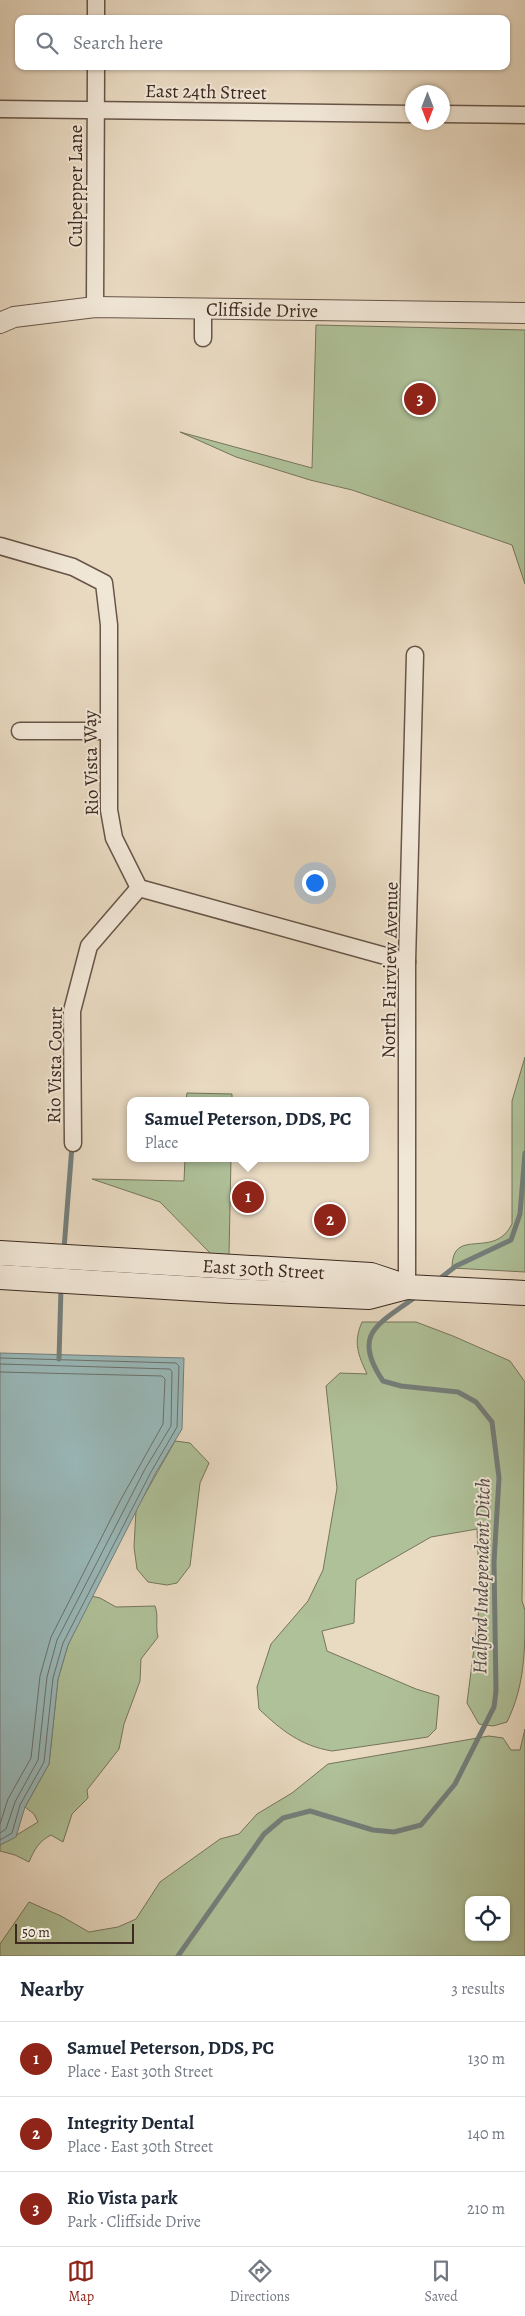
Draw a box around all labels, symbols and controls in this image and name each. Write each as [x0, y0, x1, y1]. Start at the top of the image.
search box [15, 15, 510, 70]
icon: search [33, 29, 61, 57]
text: Search here [73, 30, 163, 56]
street label: East 24th Street [145, 78, 267, 106]
north arrow [405, 85, 450, 130]
street label: Culpepper Lane [63, 125, 89, 247]
street label: Cliffside Drive [206, 297, 318, 324]
pin: 3 [404, 380, 436, 418]
street label: Rio Vista Way [77, 709, 105, 816]
your location [302, 870, 328, 896]
street label: North Fairview Avenue [375, 881, 405, 1059]
street label: Rio Vista Court [41, 1006, 69, 1124]
popup [127, 1097, 369, 1162]
text: Samuel Peterson, DDS, PC [144, 1106, 352, 1132]
text: Place [144, 1132, 178, 1154]
pin: 1 [232, 1178, 264, 1216]
pin: 2 [314, 1201, 346, 1239]
street label: East 30th Street [202, 1253, 325, 1286]
water label: Halford Independent Ditch [466, 1478, 497, 1674]
map controls [465, 1896, 510, 1941]
button: locate [465, 1896, 510, 1941]
scale bar [15, 1921, 134, 1944]
text: 50 m [22, 1923, 50, 1942]
text: Nearby [20, 1975, 83, 2003]
text: 3 results [451, 1978, 505, 2000]
text: Samuel Peterson, DDS, PC [67, 2035, 274, 2061]
text: 1 [33, 2048, 39, 2070]
text: 130 m [468, 2048, 505, 2070]
text: Place · East 30th Street [67, 2061, 213, 2083]
text: Integrity Dental [67, 2110, 194, 2136]
text: 2 [32, 2123, 40, 2145]
text: 140 m [467, 2123, 505, 2145]
text: Place · East 30th Street [67, 2136, 213, 2158]
text: Rio Vista park [67, 2185, 178, 2211]
text: 3 [33, 2198, 39, 2220]
text: 210 m [467, 2198, 505, 2220]
text: Park · Cliffside Drive [67, 2211, 201, 2233]
tab: Map [67, 2257, 95, 2306]
tab: Directions [230, 2257, 290, 2306]
tab: Saved [425, 2257, 458, 2306]

